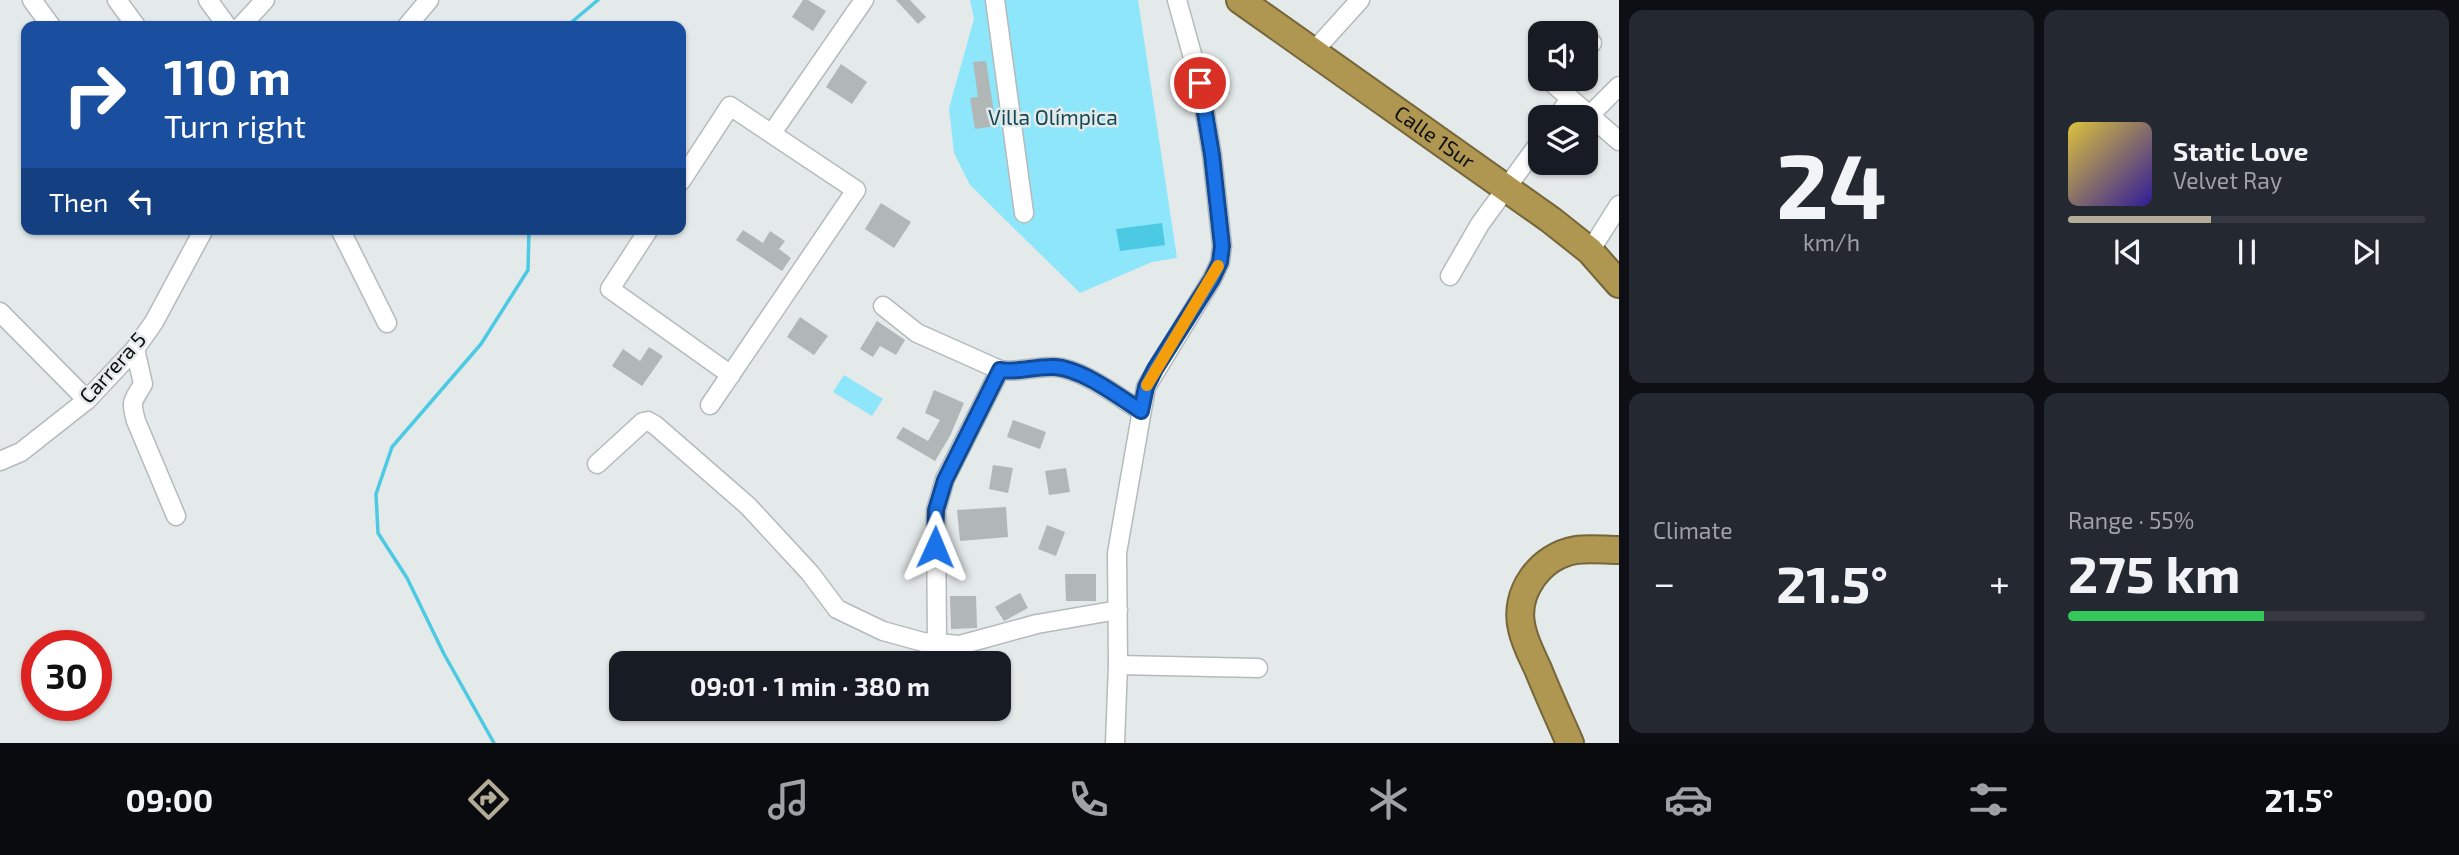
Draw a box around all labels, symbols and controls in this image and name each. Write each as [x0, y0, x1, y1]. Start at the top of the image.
map controls [1528, 21, 1598, 175]
button: sound [1528, 21, 1598, 91]
text: 110 m [164, 46, 291, 105]
icon: right [49, 49, 140, 140]
pin [1170, 53, 1230, 113]
icon: arrive [1181, 64, 1219, 102]
street label: Calle 1Sur [1390, 99, 1481, 173]
park label: Villa Olímpica [988, 104, 1118, 129]
button: layers [1528, 105, 1598, 175]
text: Turn right [164, 106, 306, 144]
text: 24 [1776, 128, 1887, 237]
text: Static Love [2173, 135, 2309, 166]
text: Velvet Ray [2173, 166, 2282, 194]
icon: left [122, 182, 160, 220]
text: Then [49, 186, 108, 217]
text: km/h [1803, 228, 1860, 256]
icon: previous [2109, 233, 2147, 271]
icon: pause [2228, 233, 2266, 271]
icon: next [2347, 233, 2385, 271]
street label: Carrera 5 [73, 326, 150, 408]
text: Range · 55% [2068, 506, 2194, 534]
position arrow [898, 510, 972, 584]
text: Climate [1653, 516, 1733, 544]
text: 275 km [2068, 541, 2240, 603]
text: 21.5° [1776, 551, 1888, 613]
text: − [1653, 559, 1675, 605]
text: + [1989, 559, 2010, 605]
speed limit sign: 30 [21, 630, 112, 721]
text: 09:01 · 1 min · 380 m [690, 670, 930, 701]
icon: directions [464, 775, 513, 824]
icon: music [764, 775, 813, 824]
icon: phone [1064, 775, 1113, 824]
icon: climate [1364, 775, 1413, 824]
icon: car [1664, 775, 1713, 824]
icon: filters [1964, 775, 2013, 824]
text: 09:00 [126, 780, 213, 818]
text: 21.5° [2265, 780, 2333, 818]

